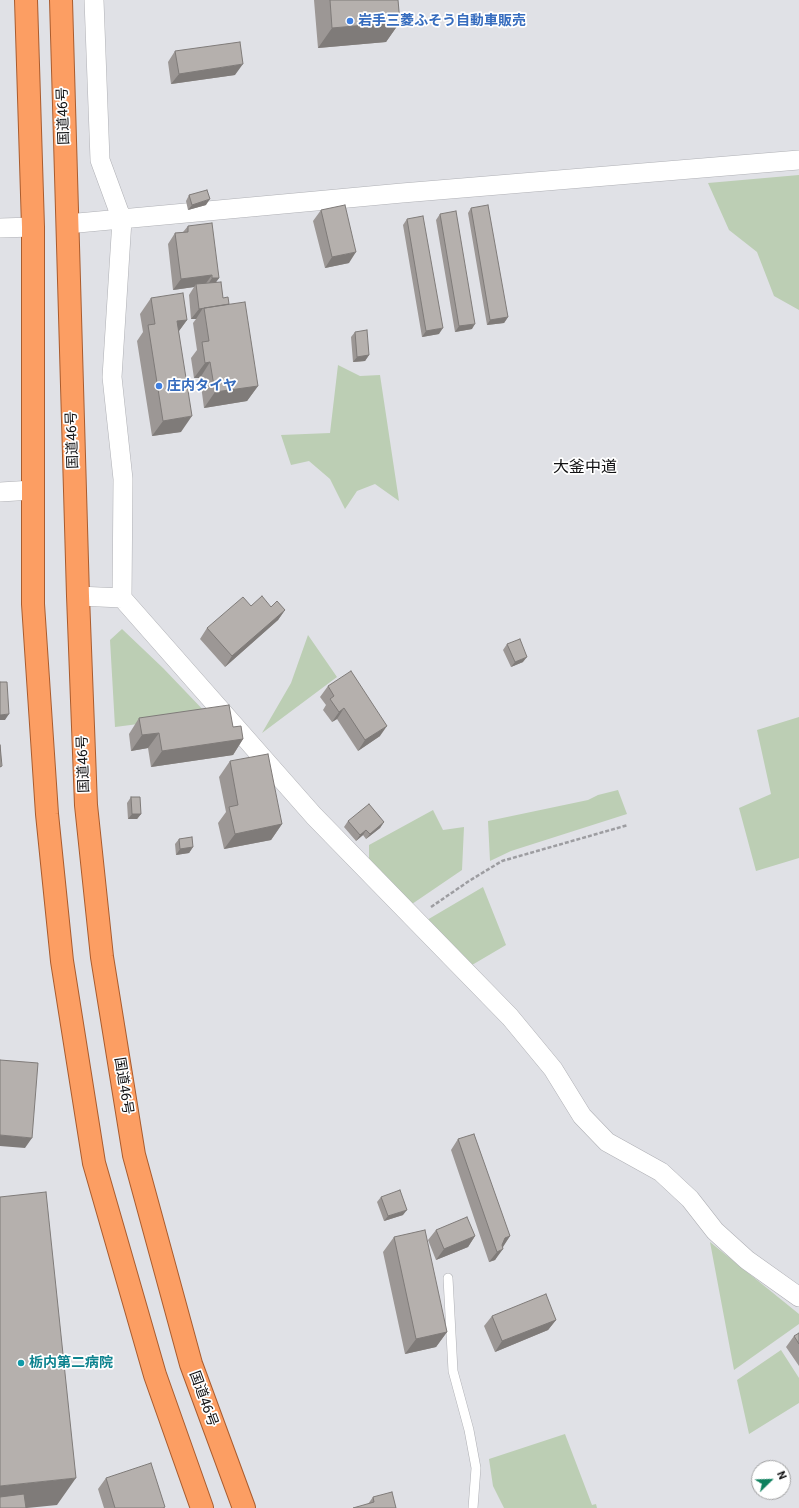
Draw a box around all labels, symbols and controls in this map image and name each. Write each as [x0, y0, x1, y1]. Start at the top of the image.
place label: 岩手三菱ふそう自動車販売 [358, 13, 526, 29]
marker: 岩手三菱ふそう自動車販売 [345, 16, 355, 26]
street label: 国道46号 [55, 87, 73, 145]
place label: 庄内タイヤ [167, 378, 237, 394]
marker: 庄内タイヤ [154, 381, 164, 391]
street label: 国道46号 [64, 411, 82, 469]
district label: 大釜中道 [553, 458, 617, 478]
street label: 国道46号 [75, 735, 93, 793]
street label: 国道46号 [110, 1056, 136, 1116]
place label: 栃内第二病院 [29, 1355, 113, 1371]
marker: 栃内第二病院 [16, 1358, 26, 1368]
street label: 国道46号 [185, 1369, 221, 1429]
north arrow [751, 1460, 791, 1500]
text: N [774, 1469, 789, 1482]

